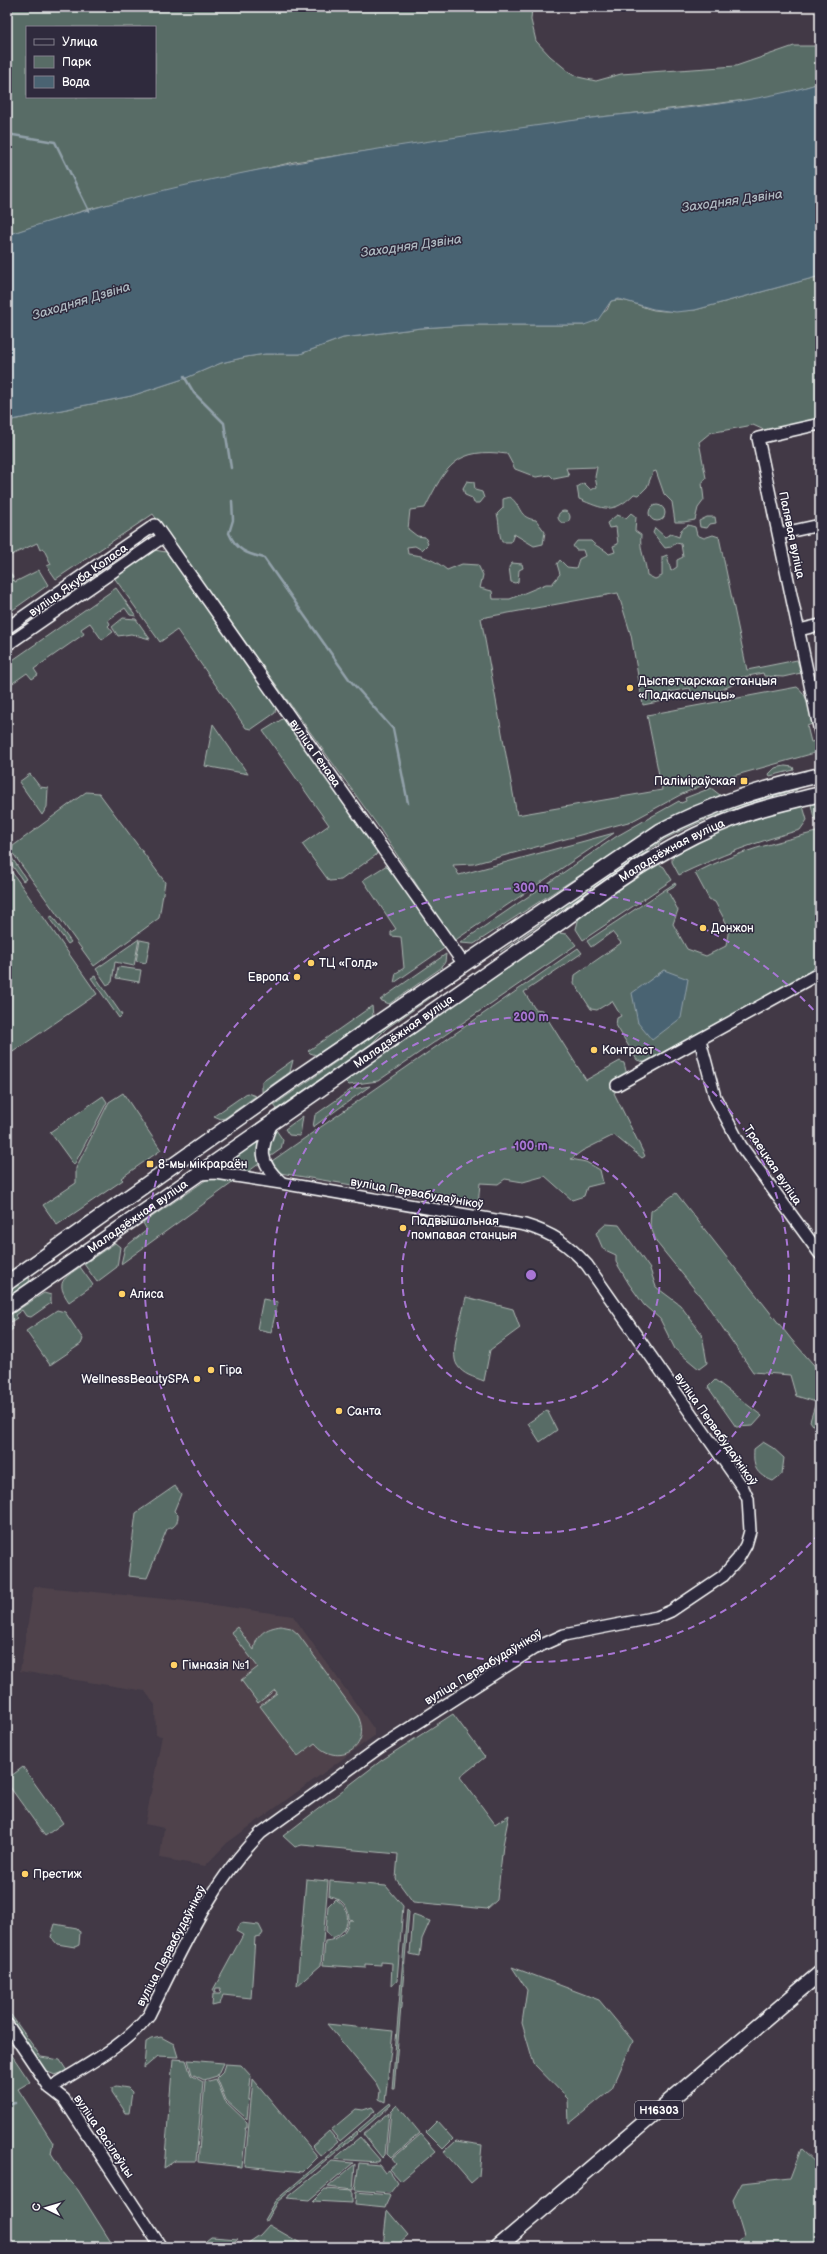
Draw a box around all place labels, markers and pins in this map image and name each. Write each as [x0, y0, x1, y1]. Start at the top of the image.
place label: Дыспетчарская станцыя «Падкасцельцы» [638, 674, 777, 703]
marker: Дыспетчарская станцыя «Падкасцельцы» [625, 683, 635, 693]
place label: Паліміраўская [654, 774, 736, 789]
marker: Паліміраўская [739, 776, 749, 786]
place label: Донжон [711, 921, 754, 936]
marker: Донжон [698, 923, 708, 933]
place label: ТЦ «Голд» [319, 956, 379, 971]
marker: ТЦ «Голд» [306, 958, 316, 968]
place label: Европа [248, 970, 289, 985]
marker: Европа [292, 972, 302, 982]
place label: Контраст [602, 1043, 654, 1058]
marker: Контраст [589, 1045, 599, 1055]
place label: 8-мы мікрараён [158, 1157, 248, 1172]
marker: 8-мы мікрараён [145, 1159, 155, 1169]
place label: Падвышальная помпавая станцыя [411, 1214, 517, 1243]
marker: Падвышальная помпавая станцыя [398, 1223, 408, 1233]
centre of rings [524, 1268, 538, 1282]
place label: Алиса [129, 1287, 164, 1302]
marker: Алиса [117, 1289, 127, 1299]
place label: Гіра [219, 1363, 242, 1378]
marker: Гіра [206, 1365, 216, 1375]
place label: WellnessBeautySPA [81, 1372, 190, 1387]
marker: WellnessBeautySPA [192, 1374, 202, 1384]
place label: Санта [347, 1404, 381, 1419]
marker: Санта [334, 1406, 344, 1416]
place label: Гімназія №1 [182, 1658, 250, 1673]
marker: Гімназія №1 [169, 1660, 179, 1670]
place label: Престиж [33, 1867, 83, 1882]
marker: Престиж [20, 1869, 30, 1879]

